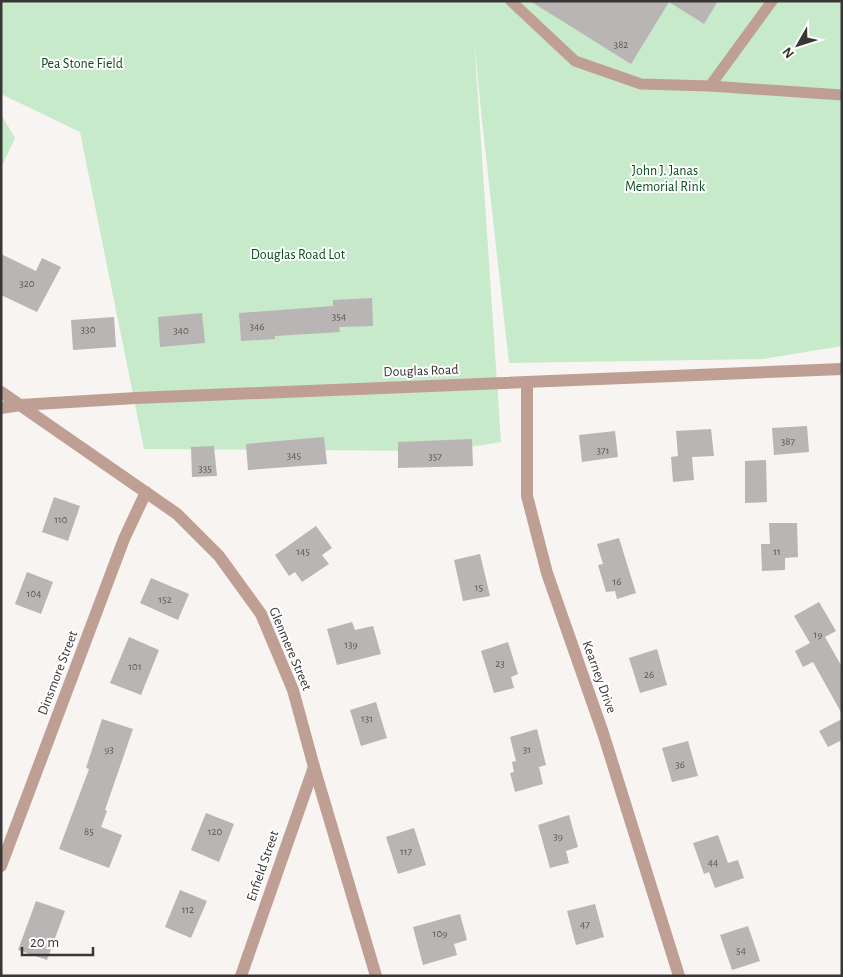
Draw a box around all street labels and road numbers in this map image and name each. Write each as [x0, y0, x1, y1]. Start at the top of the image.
street label: Douglas Road [383, 363, 459, 379]
street label: Glenmere Street [266, 605, 314, 693]
street label: Dinsmore Street [36, 628, 81, 717]
street label: Kearney Drive [579, 639, 619, 715]
street label: Enfield Street [244, 828, 282, 903]

